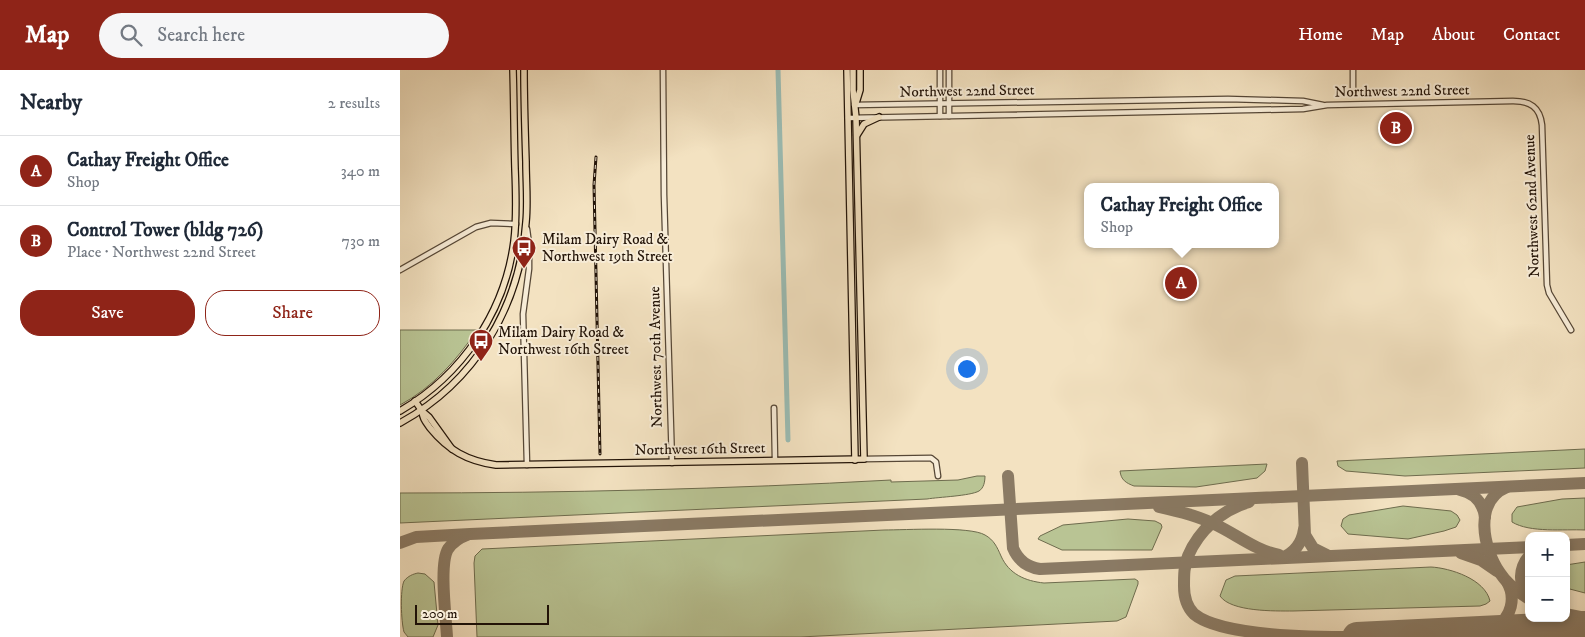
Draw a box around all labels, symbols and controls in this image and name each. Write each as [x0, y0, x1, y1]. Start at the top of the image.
search box [99, 13, 449, 58]
text: Map [25, 20, 69, 50]
icon: search [117, 21, 145, 49]
text: Search here [157, 24, 245, 47]
text: Home [1298, 24, 1343, 46]
text: Map [1371, 24, 1404, 46]
text: About [1432, 24, 1475, 46]
text: Contact [1503, 24, 1560, 46]
street label: Northwest 22nd Street [899, 80, 1035, 102]
street label: Northwest 22nd Street [1334, 80, 1470, 102]
text: Nearby [20, 90, 82, 116]
text: 2 results [328, 93, 380, 113]
pin: B [1380, 109, 1412, 147]
street label: Northwest 62nd Avenue [1520, 134, 1544, 278]
text: Cathay Freight Office [67, 149, 229, 172]
text: A [31, 161, 41, 181]
text: 340 m [341, 161, 380, 181]
text: Shop [67, 172, 100, 192]
popup [1084, 183, 1279, 248]
text: Cathay Freight Office [1101, 194, 1262, 217]
text: Shop [1101, 217, 1133, 237]
text: Control Tower (bldg 726) [67, 219, 263, 242]
place label: Milam Dairy Road & Northwest 19th Street [542, 230, 673, 266]
text: B [31, 231, 41, 251]
text: 730 m [342, 231, 380, 251]
bus stop icon: Milam Dairy Road & Northwest 19th Street [511, 235, 537, 269]
text: Place · Northwest 22nd Street [67, 242, 256, 262]
pin: A [1165, 264, 1197, 302]
street label: Northwest 70th Avenue [645, 286, 667, 428]
button: Save [20, 290, 195, 336]
button: Share [205, 290, 380, 336]
place label: Milam Dairy Road & Northwest 16th Street [498, 323, 629, 359]
bus stop icon: Milam Dairy Road & Northwest 16th Street [468, 328, 494, 362]
your location [954, 356, 980, 382]
street label: Northwest 16th Street [634, 438, 766, 460]
map controls [1525, 532, 1570, 622]
button: + [1525, 532, 1570, 577]
button: − [1525, 577, 1570, 622]
scale bar [415, 602, 549, 625]
text: 200 m [422, 605, 457, 623]

